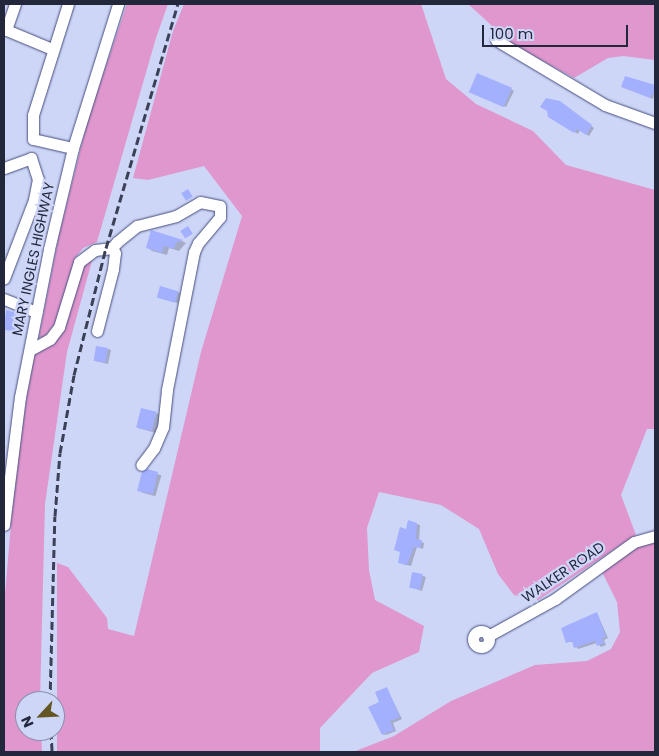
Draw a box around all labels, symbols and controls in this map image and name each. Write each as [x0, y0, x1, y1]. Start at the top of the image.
scale bar [484, 15, 630, 47]
text: 100 m [490, 23, 533, 44]
street label: MARY INGLES HIGHWAY [9, 181, 57, 337]
street label: WALKER ROAD [519, 538, 607, 606]
north arrow [15, 691, 65, 741]
text: N [16, 713, 39, 731]

